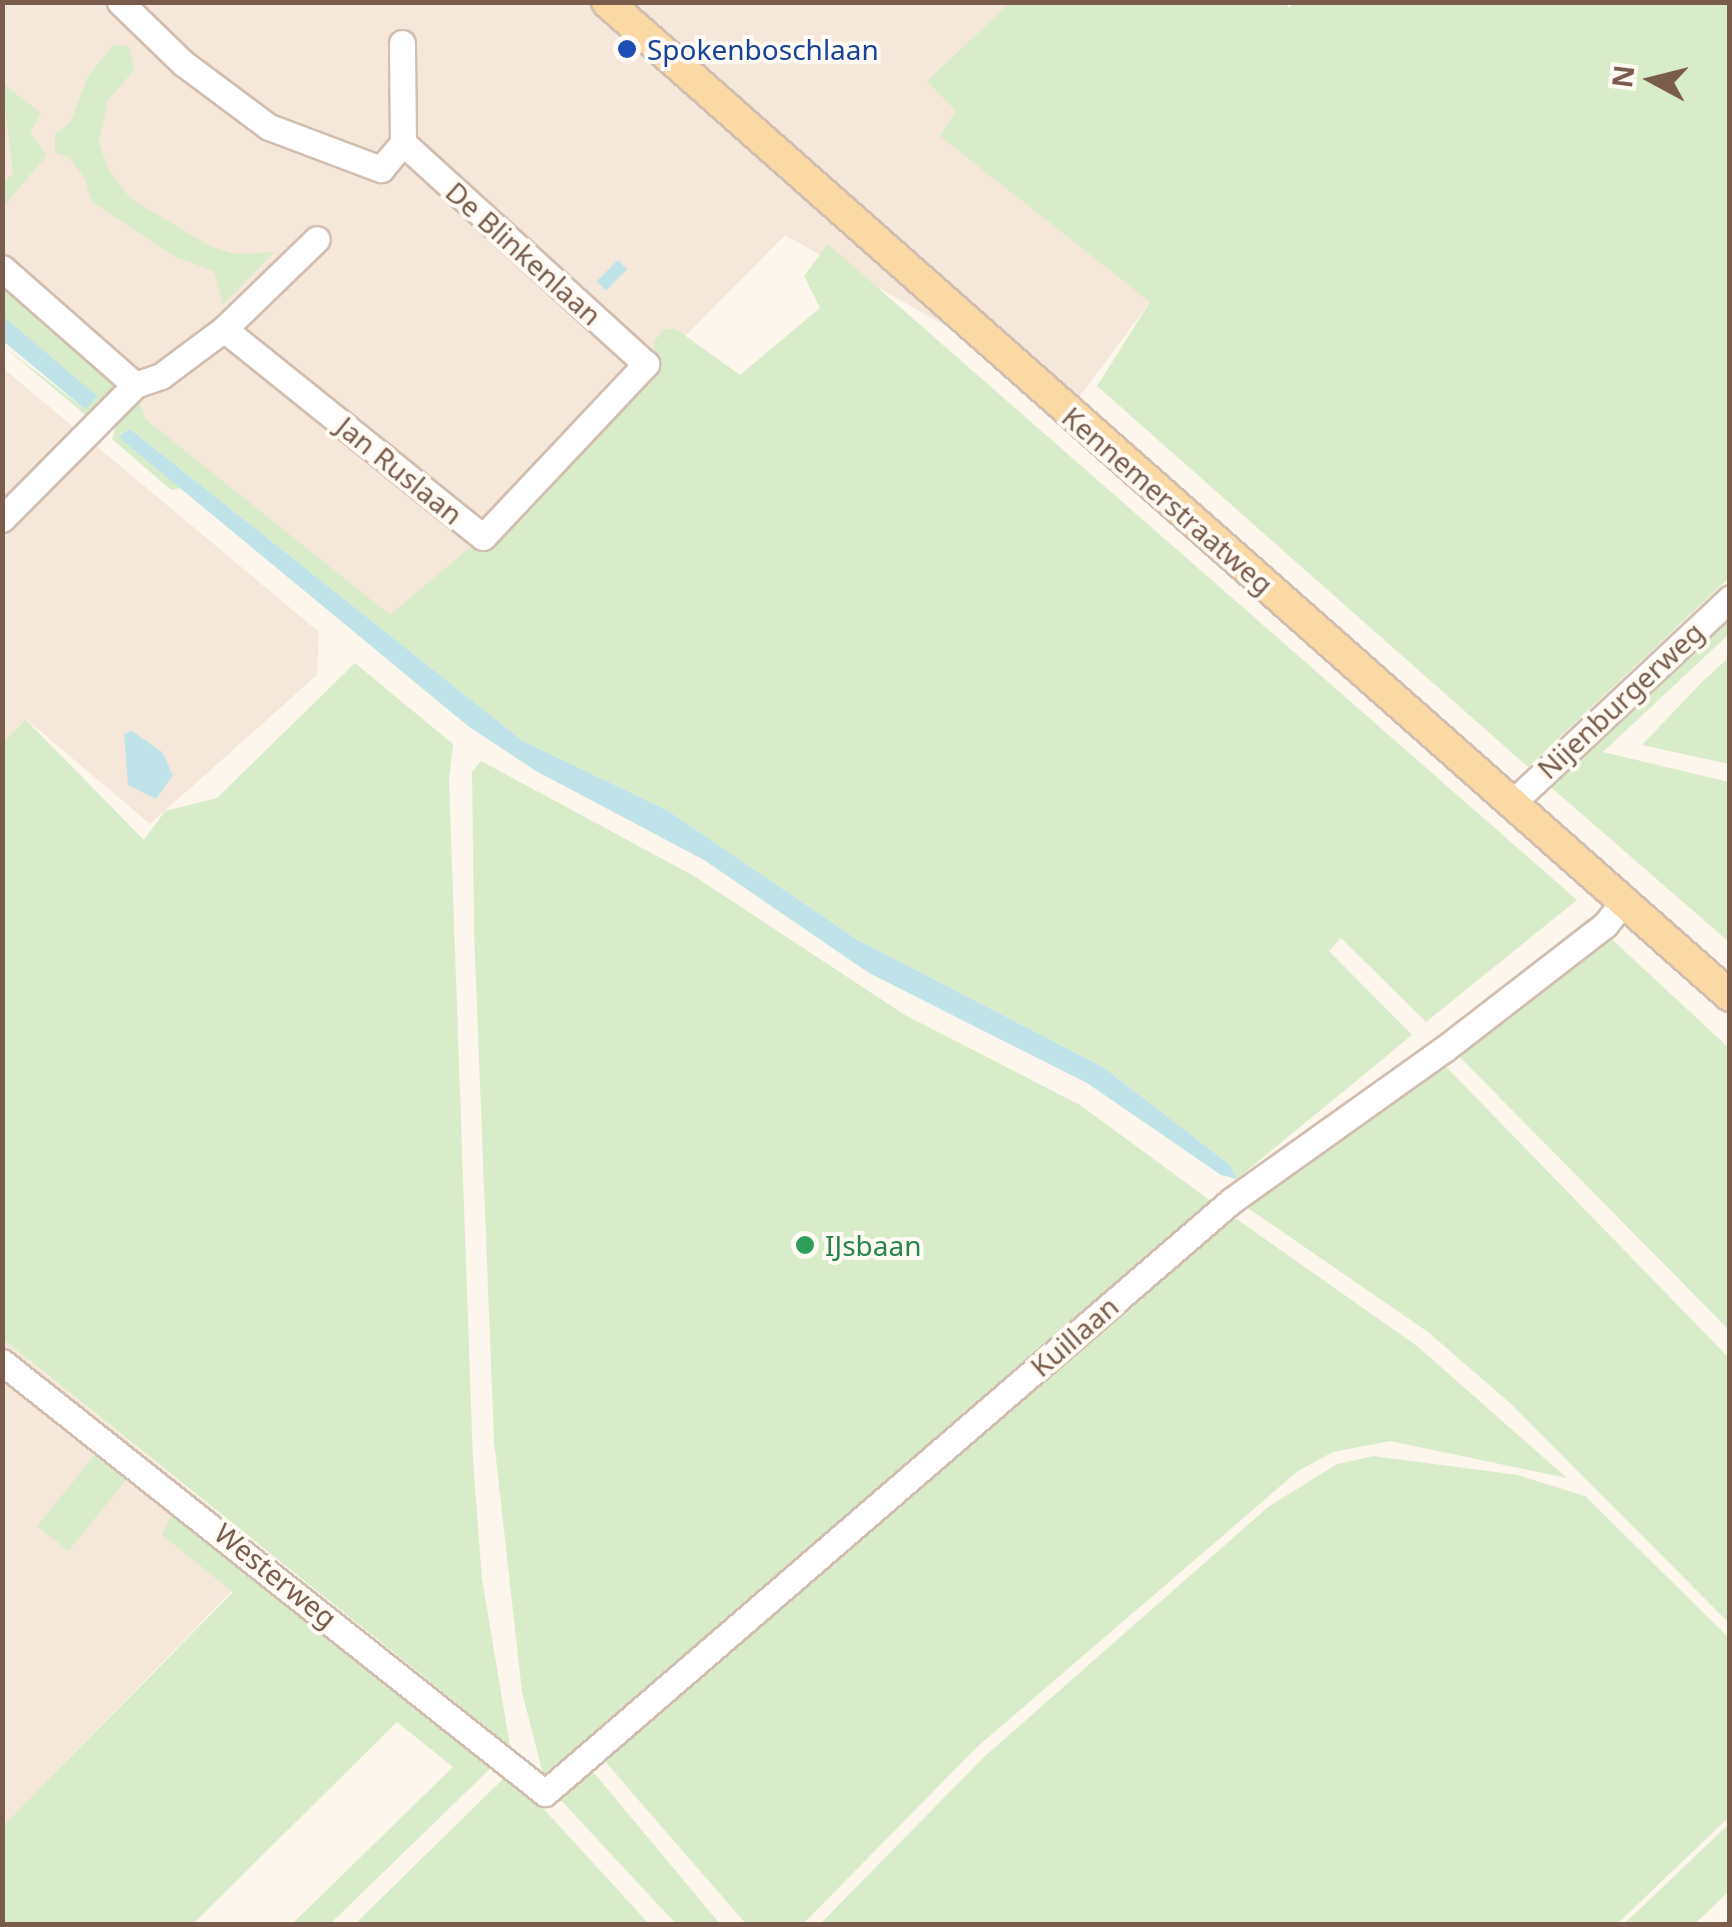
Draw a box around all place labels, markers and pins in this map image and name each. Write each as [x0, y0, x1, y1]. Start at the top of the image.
place label: Spokenboschlaan [647, 32, 879, 66]
marker: Spokenboschlaan [616, 38, 638, 60]
place label: IJsbaan [825, 1228, 921, 1262]
marker: IJsbaan [794, 1234, 816, 1256]

